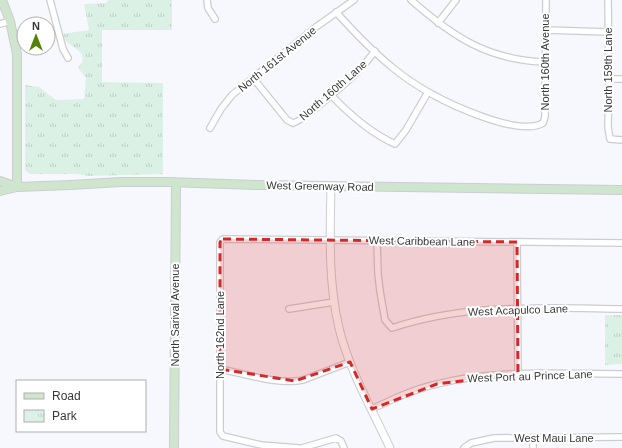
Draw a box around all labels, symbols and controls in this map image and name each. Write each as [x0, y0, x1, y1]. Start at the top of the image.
street label: North 160th Avenue [539, 13, 551, 111]
north arrow [16, 16, 56, 56]
text: N [32, 20, 40, 32]
street label: North 161st Avenue [236, 24, 318, 94]
street label: North 159th Lane [602, 27, 614, 113]
street label: North 160th Lane [297, 58, 369, 122]
street label: West Greenway Road [266, 179, 374, 193]
street label: West Caribbean Lane [369, 234, 475, 248]
street label: North Sarival Avenue [169, 263, 181, 367]
street label: North 162nd Lane [214, 291, 226, 379]
street label: West Acapulco Lane [468, 302, 568, 318]
street label: West Port au Prince Lane [467, 368, 593, 384]
legend [16, 380, 146, 432]
text: Road [52, 389, 81, 403]
text: Park [52, 409, 78, 423]
street label: West Maui Lane [514, 432, 594, 444]

